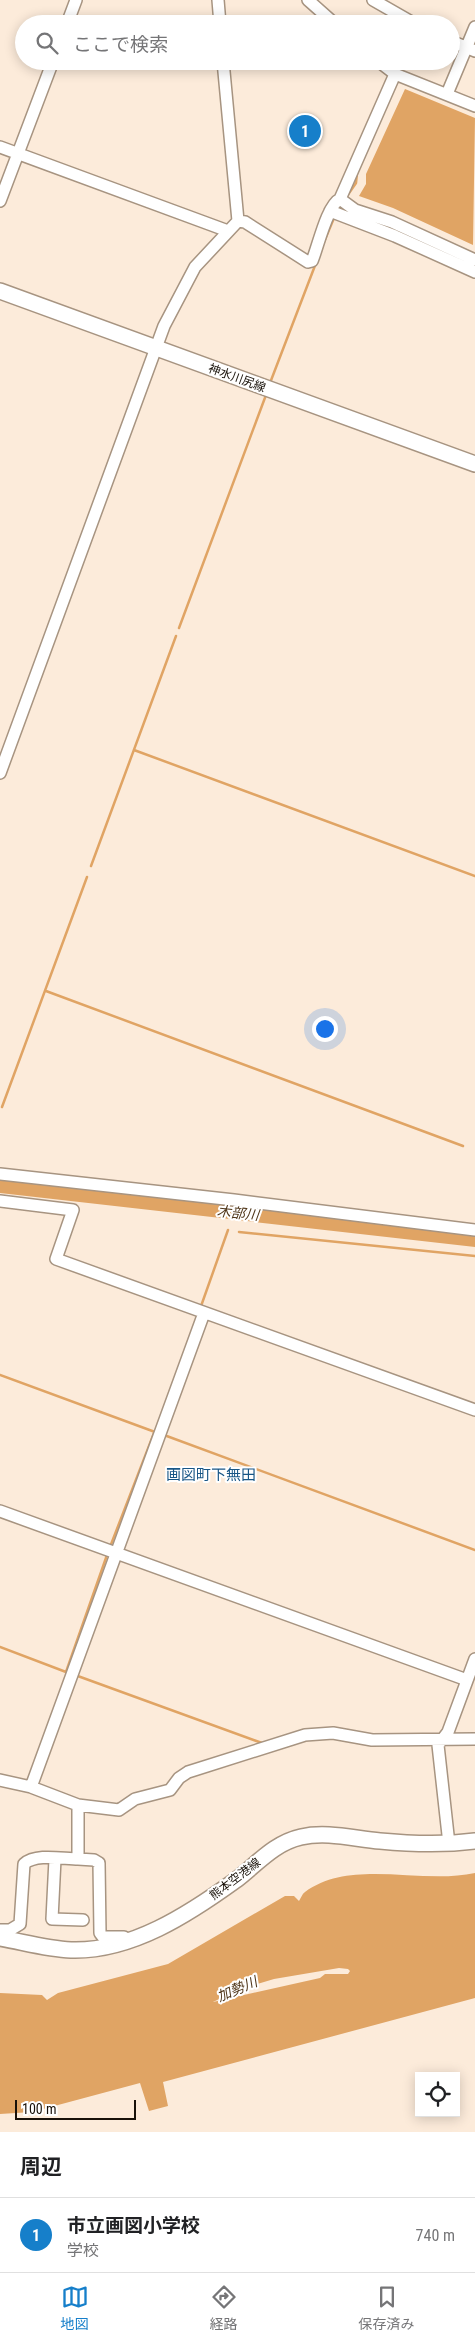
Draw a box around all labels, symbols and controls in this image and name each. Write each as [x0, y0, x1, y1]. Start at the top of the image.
search box [15, 15, 460, 70]
icon: search [33, 29, 61, 57]
text: ここで検索 [73, 33, 168, 56]
pin: 1 [289, 112, 321, 150]
street label: 神水川尻線 [206, 361, 268, 395]
your location [312, 1016, 338, 1042]
water label: 木部川 [216, 1203, 262, 1223]
district label: 画図町下無田 [166, 1466, 256, 1484]
street label: 熊本空港線 [207, 1855, 263, 1903]
water label: 加勢川 [215, 1973, 261, 2005]
map controls [415, 2072, 460, 2117]
button: locate [415, 2072, 460, 2117]
scale bar [15, 2097, 136, 2120]
text: 100 m [22, 2101, 57, 2117]
text: 周辺 [20, 2155, 62, 2179]
text: 市立画図小学校 [67, 2214, 200, 2237]
text: 1 [32, 2226, 40, 2245]
text: 740 m [416, 2226, 455, 2245]
text: 学校 [67, 2241, 99, 2260]
tab: 地図 [61, 2283, 89, 2333]
tab: 経路 [210, 2283, 238, 2333]
tab: 保存済み [359, 2283, 415, 2333]

